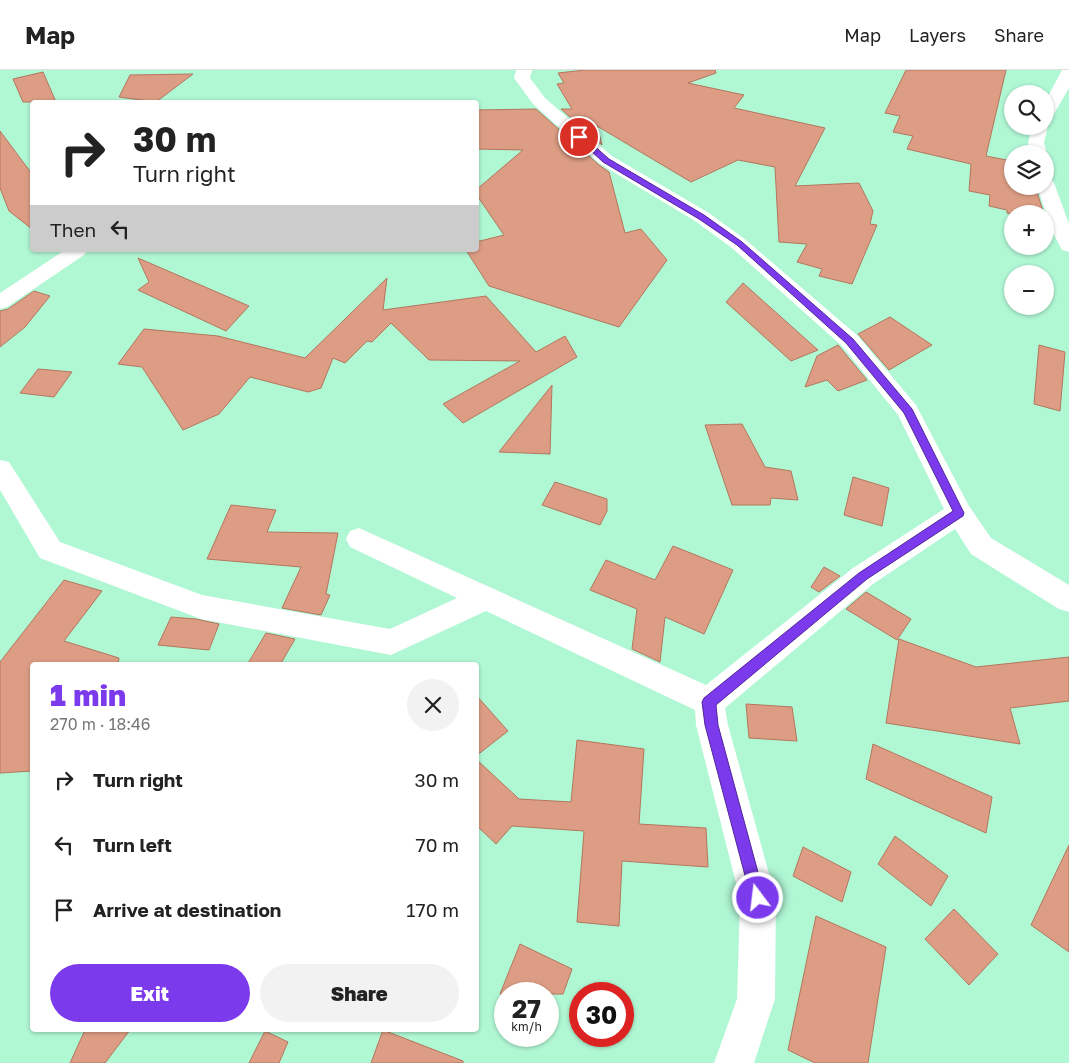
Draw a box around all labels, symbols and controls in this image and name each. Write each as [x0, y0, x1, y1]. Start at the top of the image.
text: Map [25, 20, 75, 49]
text: Map [844, 24, 881, 46]
text: Layers [909, 24, 966, 46]
text: Share [994, 24, 1044, 46]
map controls [1004, 85, 1054, 315]
button: search [1004, 85, 1054, 135]
pin [558, 116, 600, 158]
text: 30 m [133, 118, 216, 160]
icon: right [50, 120, 115, 185]
icon: arrive [565, 123, 593, 151]
button: layers [1004, 145, 1054, 195]
text: Turn right [133, 160, 236, 187]
button: + [1004, 205, 1054, 255]
icon: left [106, 215, 134, 243]
text: Then [50, 218, 96, 241]
button: − [1004, 265, 1054, 315]
text: 1 min [50, 677, 126, 713]
button: close [407, 679, 459, 731]
text: 270 m · 18:46 [50, 714, 150, 734]
icon: right [50, 766, 78, 794]
text: Turn right [93, 768, 183, 791]
text: 30 m [415, 768, 459, 791]
icon: left [50, 831, 78, 859]
text: Turn left [93, 833, 172, 856]
text: 70 m [416, 833, 459, 856]
position arrow [731, 871, 783, 923]
icon: arrive [50, 896, 78, 924]
text: Arrive at destination [93, 898, 281, 921]
text: 170 m [406, 898, 459, 921]
button: Exit [50, 964, 250, 1022]
button: Share [260, 964, 459, 1022]
speed limit sign: 30 [569, 982, 634, 1047]
text: 27 [512, 993, 541, 1024]
text: km/h [511, 1019, 542, 1034]

